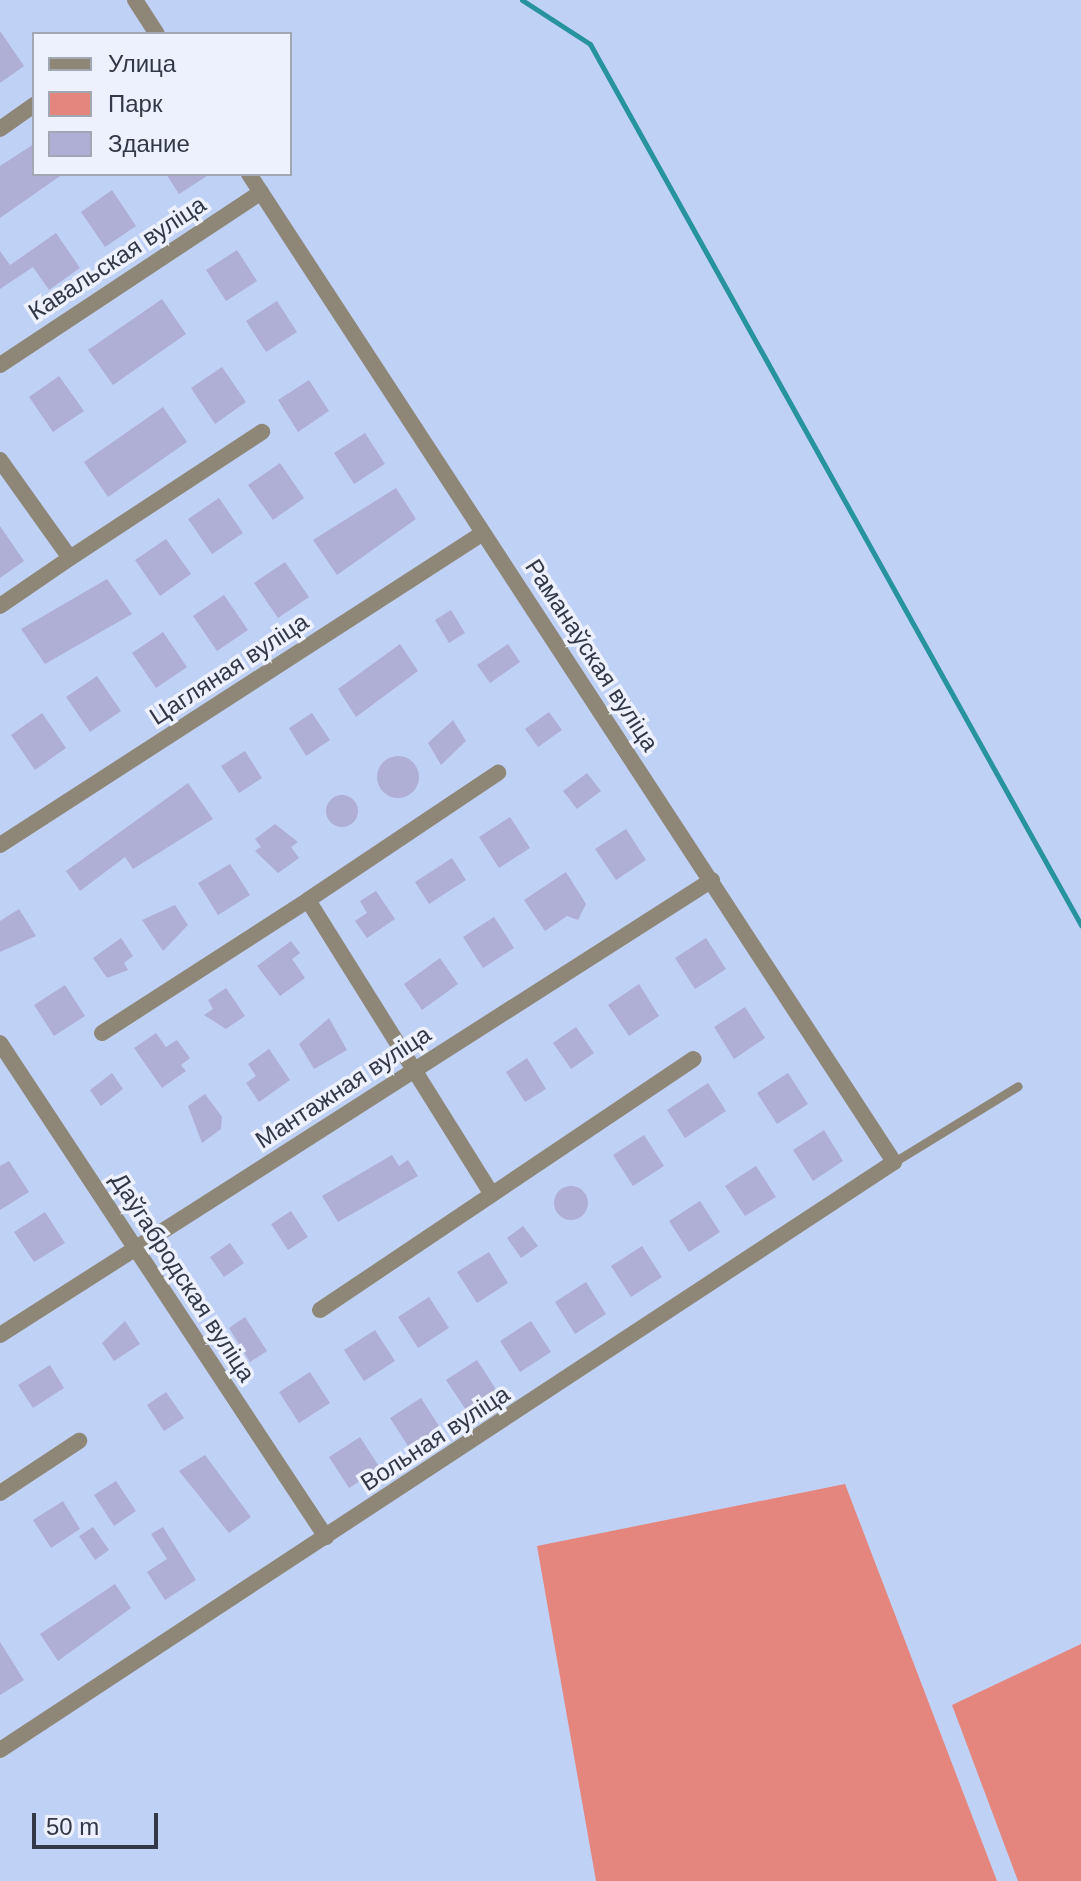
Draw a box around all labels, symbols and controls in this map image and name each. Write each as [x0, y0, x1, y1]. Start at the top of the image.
legend [32, 32, 292, 176]
text: Улица [108, 50, 176, 77]
text: Парк [108, 90, 162, 117]
text: Здание [108, 130, 190, 157]
street label: Кавальская вуліца [23, 190, 211, 326]
street label: Раманаўская вуліца [519, 554, 665, 756]
street label: Цагляная вуліца [144, 607, 314, 731]
street label: Мантажная вуліца [250, 1020, 436, 1154]
street label: Даўгабродская вуліца [105, 1167, 261, 1387]
street label: Вольная вуліца [355, 1379, 515, 1497]
scale bar [36, 1797, 162, 1847]
text: 50 m [46, 1813, 99, 1840]

